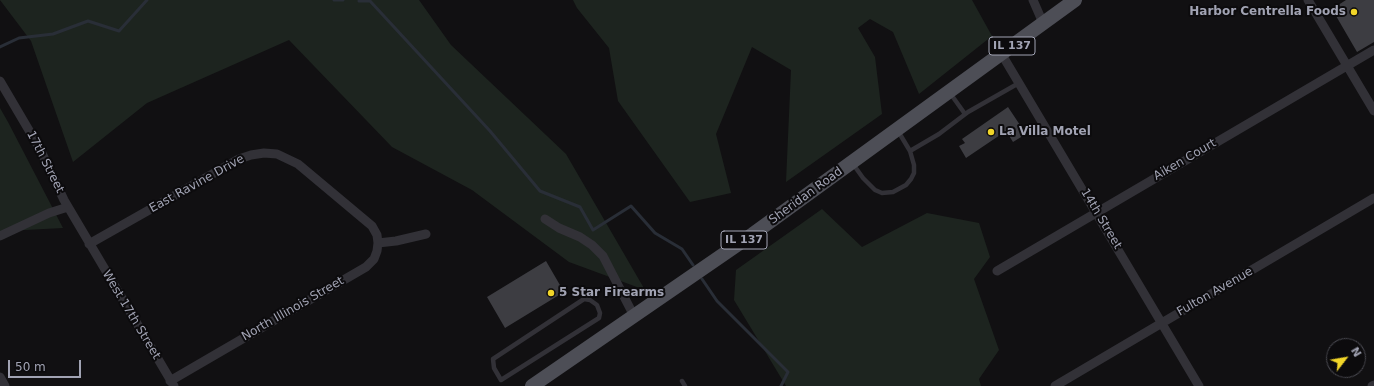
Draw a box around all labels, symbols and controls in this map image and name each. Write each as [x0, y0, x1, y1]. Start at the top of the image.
place label: Harbor Centrella Foods [1189, 5, 1346, 19]
marker: Harbor Centrella Foods [1349, 7, 1359, 17]
road number: IL 137 [989, 37, 1035, 55]
place label: La Villa Motel [999, 125, 1091, 139]
marker: La Villa Motel [986, 127, 996, 137]
street label: 17th Street [23, 129, 67, 195]
street label: Aiken Court [1151, 136, 1219, 184]
street label: East Ravine Drive [147, 152, 247, 216]
street label: Sheridan Road [766, 164, 846, 228]
street label: 14th Street [1077, 186, 1125, 252]
road number: IL 137 [721, 231, 767, 249]
street label: Fulton Avenue [1174, 264, 1256, 320]
street label: West 17th Street [99, 268, 163, 362]
street label: North Illinois Street [239, 274, 347, 344]
place label: 5 Star Firearms [559, 286, 664, 300]
marker: 5 Star Firearms [546, 288, 556, 298]
north arrow [1326, 338, 1366, 378]
text: N [1348, 345, 1364, 359]
scale bar [10, 352, 83, 378]
text: 50 m [15, 360, 46, 374]

